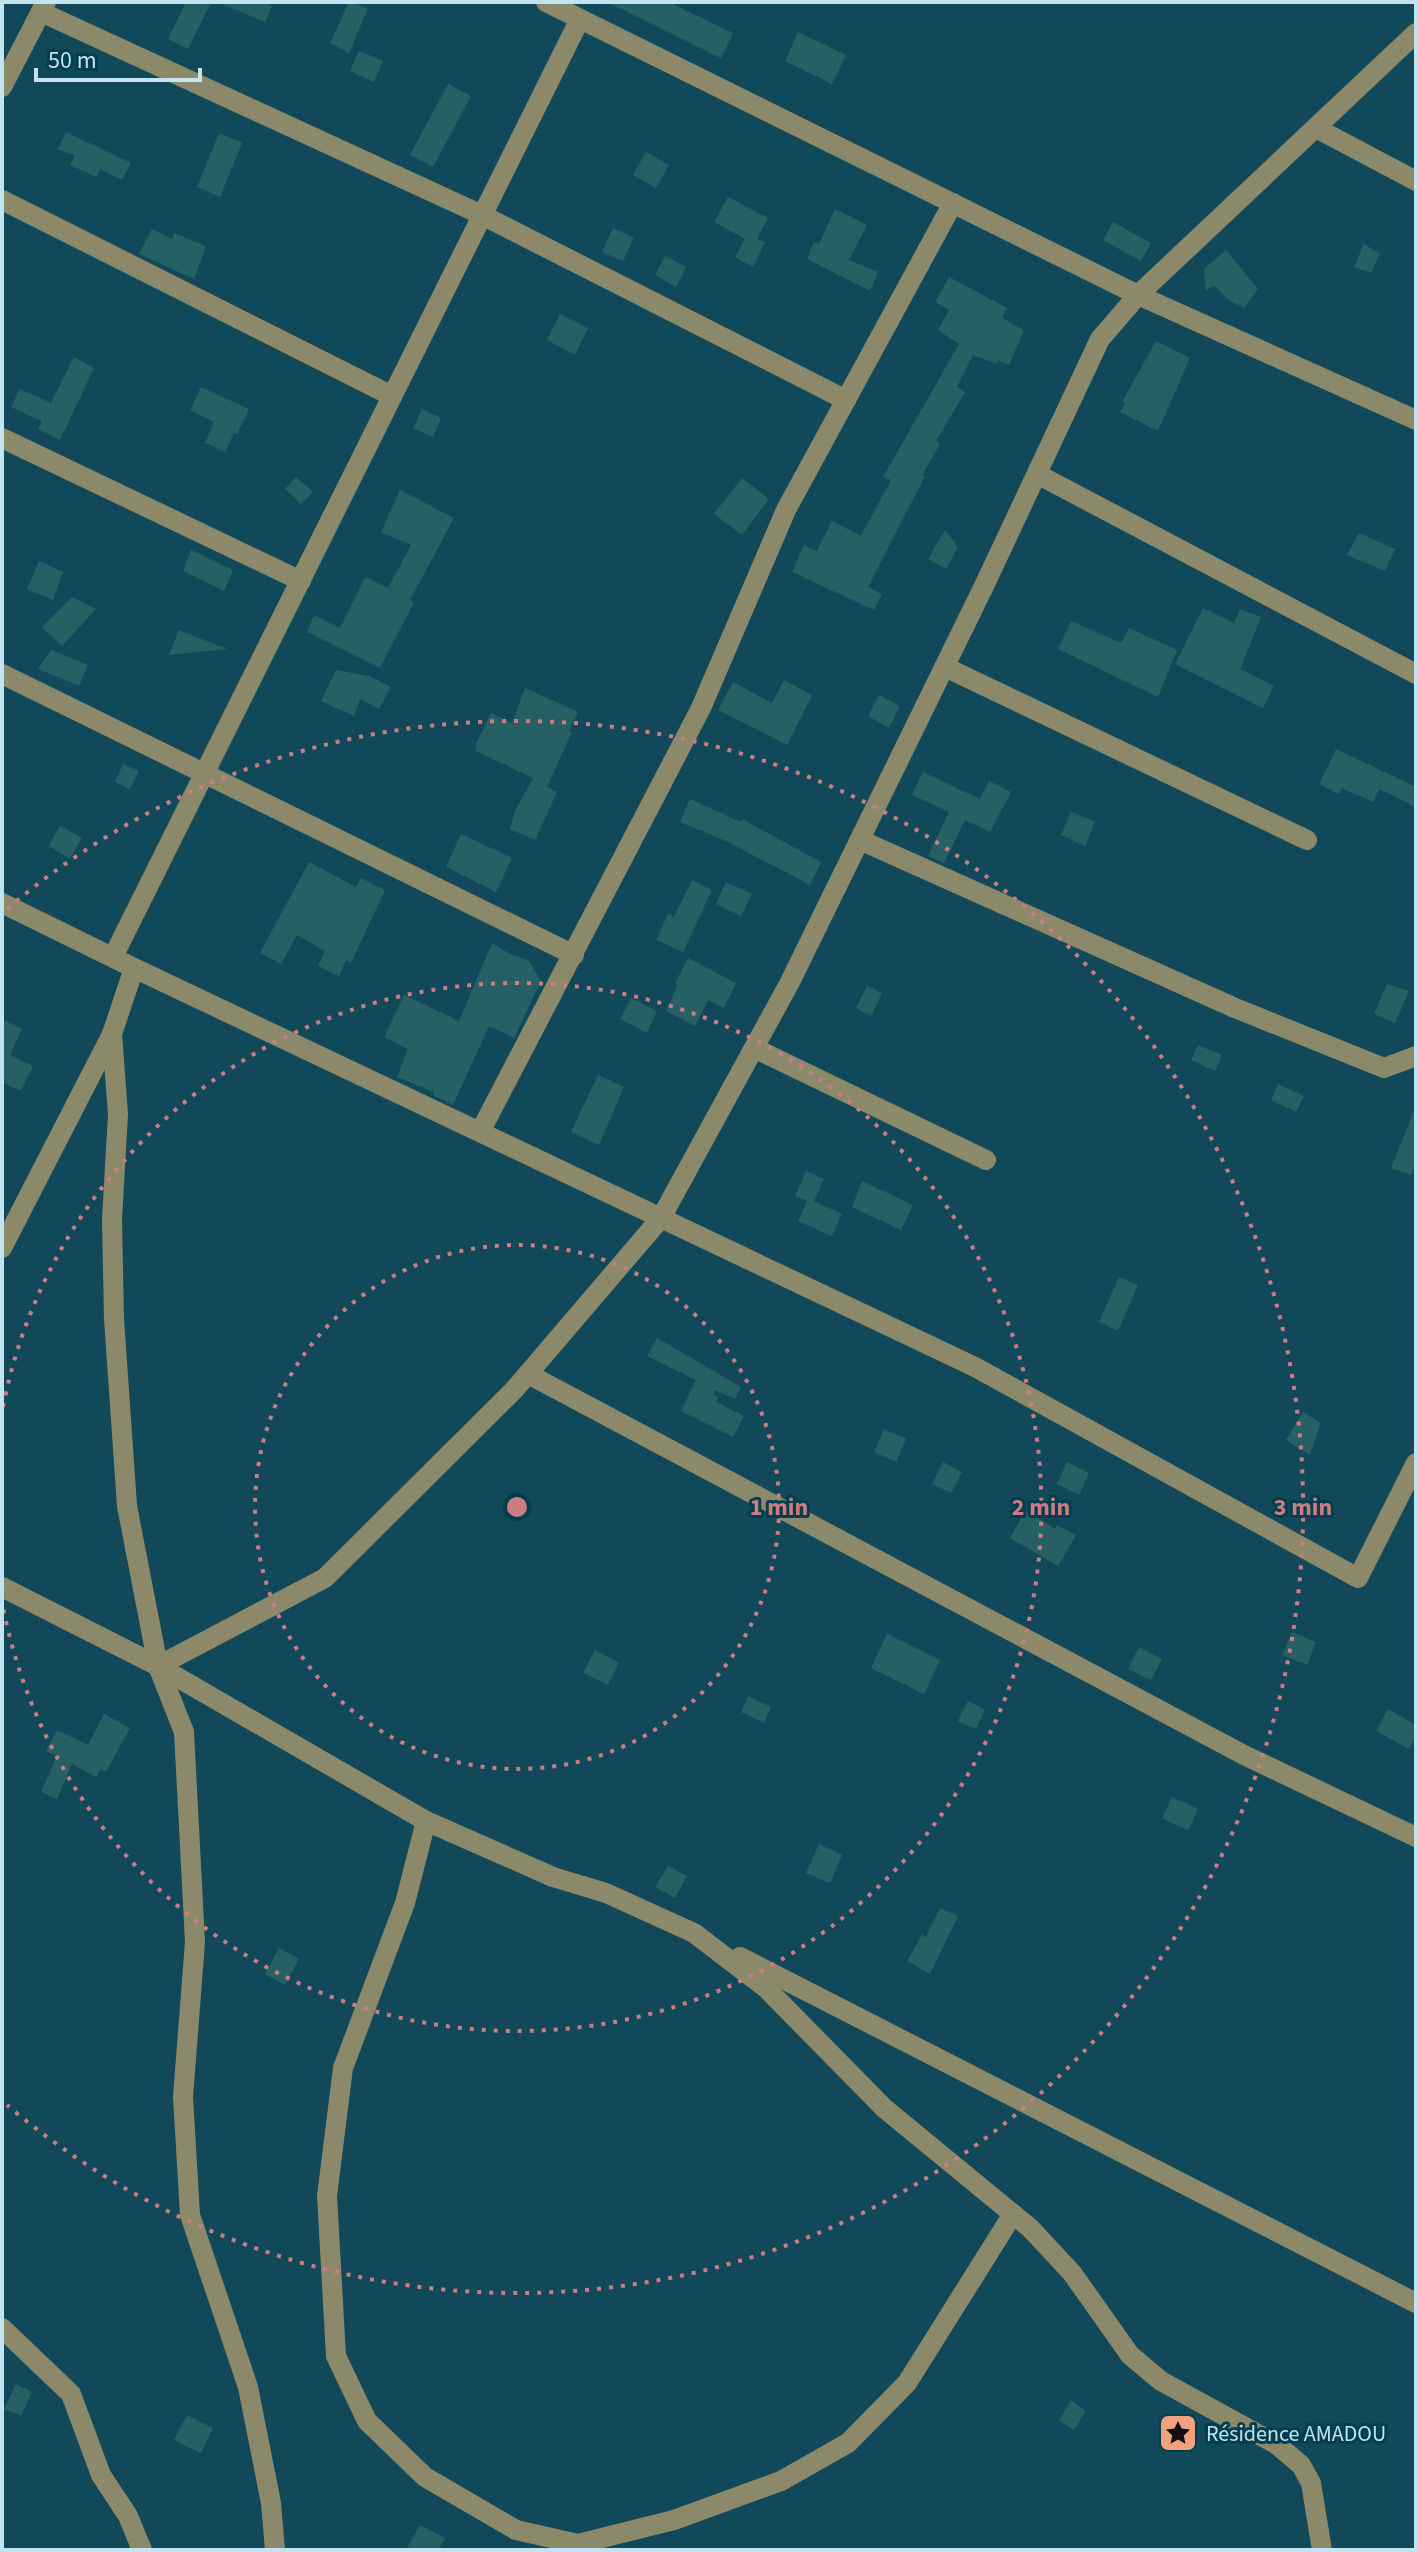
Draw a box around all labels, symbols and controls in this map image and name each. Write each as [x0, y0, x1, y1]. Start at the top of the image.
scale bar [36, 32, 200, 82]
text: 50 m [48, 43, 97, 78]
text: 1 min [750, 1490, 808, 1525]
text: 2 min [1012, 1490, 1070, 1525]
text: 3 min [1274, 1490, 1332, 1525]
centre of rings [503, 1493, 531, 1521]
place icon: Résidence AMADOU [1157, 2412, 1199, 2454]
place label: Résidence AMADOU [1206, 2418, 1386, 2450]

